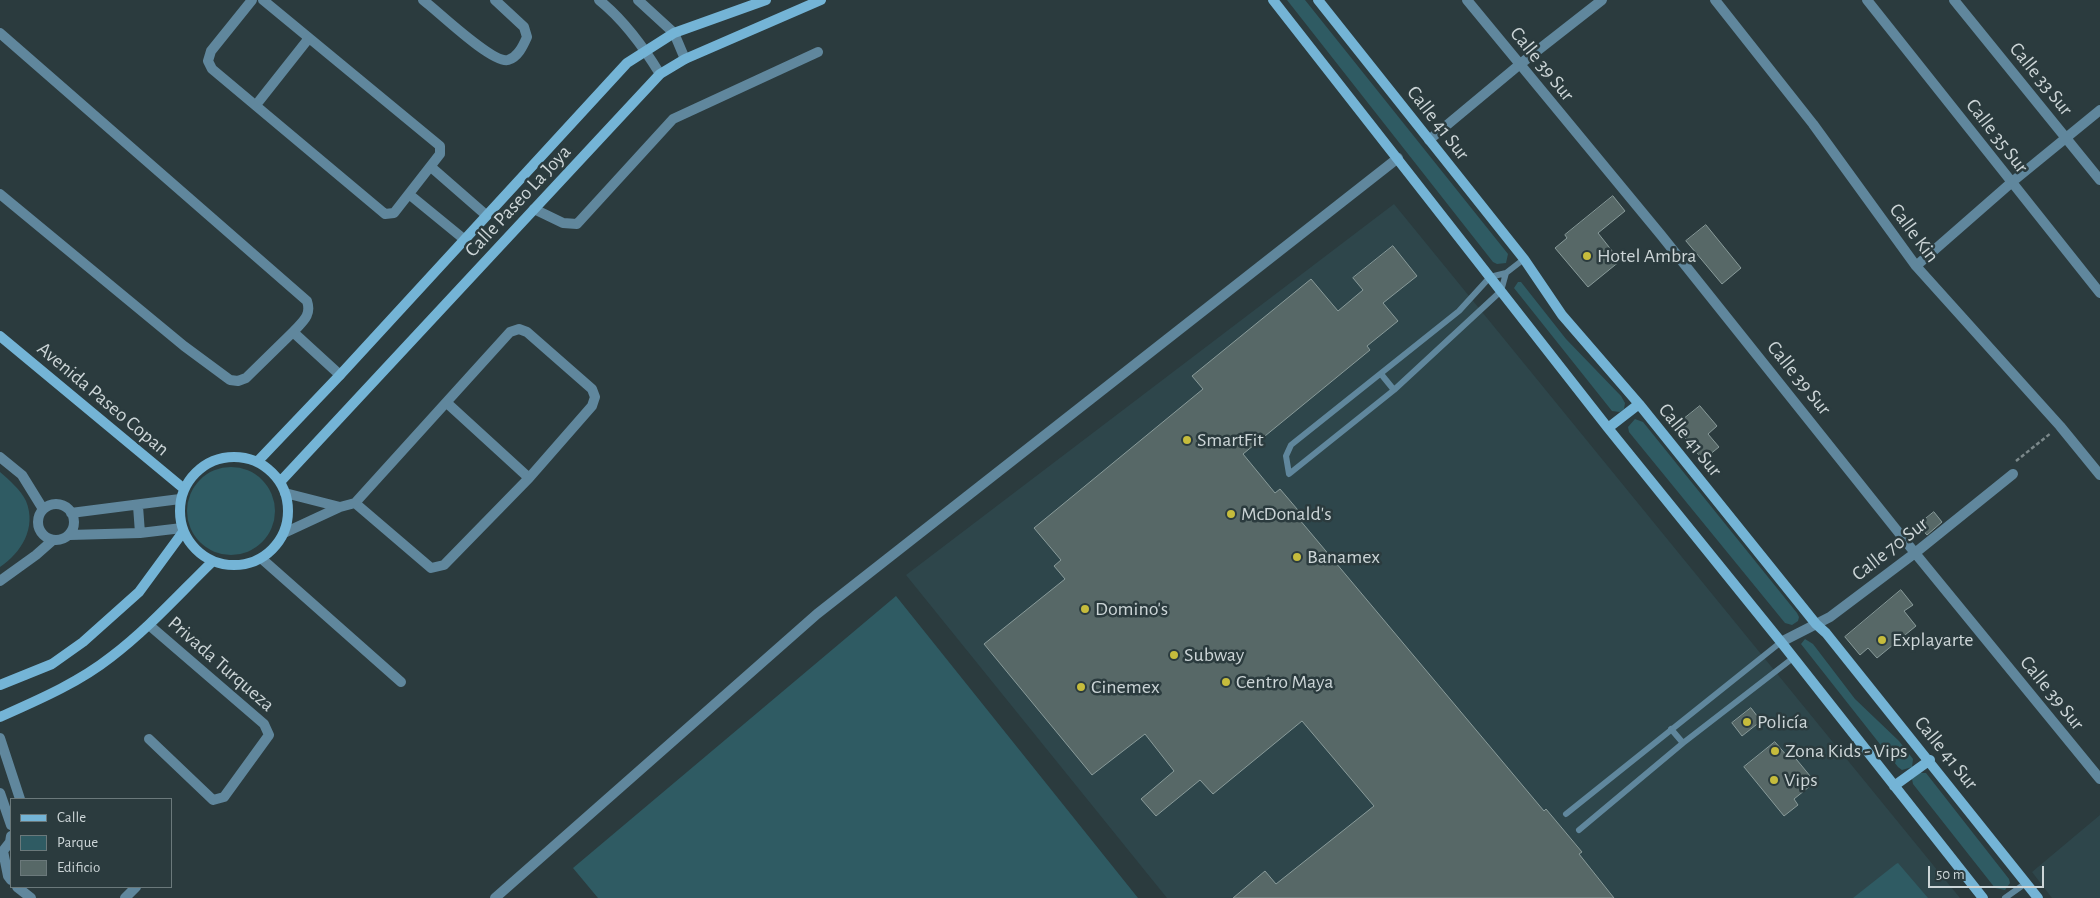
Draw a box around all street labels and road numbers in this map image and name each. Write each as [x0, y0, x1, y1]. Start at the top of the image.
street label: Calle 39 Sur [1505, 22, 1579, 106]
street label: Calle 33 Sur [2004, 37, 2078, 121]
street label: Calle 41 Sur [1402, 81, 1474, 165]
street label: Calle 35 Sur [1961, 94, 2033, 178]
street label: Calle Paseo La Joya [460, 140, 576, 262]
street label: Calle Kin [1884, 199, 1944, 267]
street label: Calle 39 Sur [1762, 336, 1836, 420]
street label: Avenida Paseo Copan [32, 337, 174, 461]
street label: Calle 41 Sur [1653, 398, 1727, 482]
street label: Calle 70 Sur [1847, 512, 1933, 586]
street label: Privada Turqueza [163, 611, 279, 717]
street label: Calle 39 Sur [2015, 651, 2089, 735]
street label: Calle 41 Sur [1909, 711, 1983, 795]

